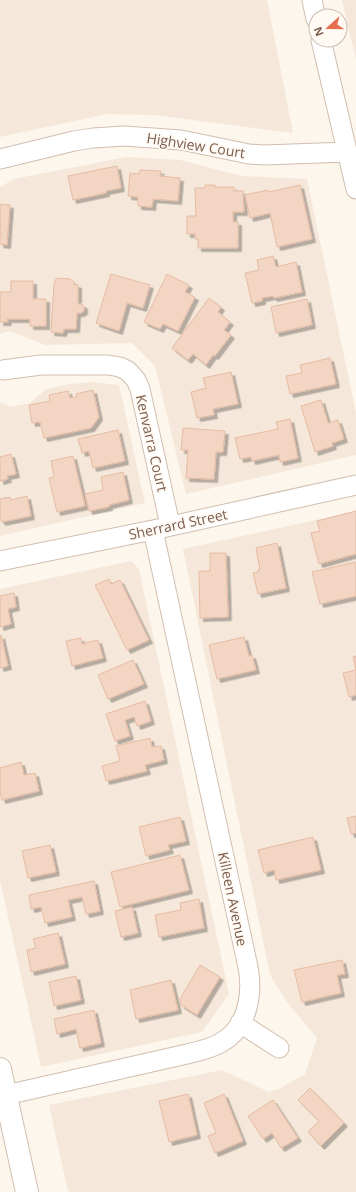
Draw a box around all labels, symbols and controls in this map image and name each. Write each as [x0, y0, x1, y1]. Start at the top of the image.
north arrow [308, 8, 348, 48]
text: N [310, 25, 327, 39]
street label: Highview Court [145, 128, 247, 162]
street label: Kenvarra Court [132, 393, 172, 493]
street label: Sherrard Street [127, 504, 229, 544]
street label: Killeen Avenue [214, 850, 252, 948]

